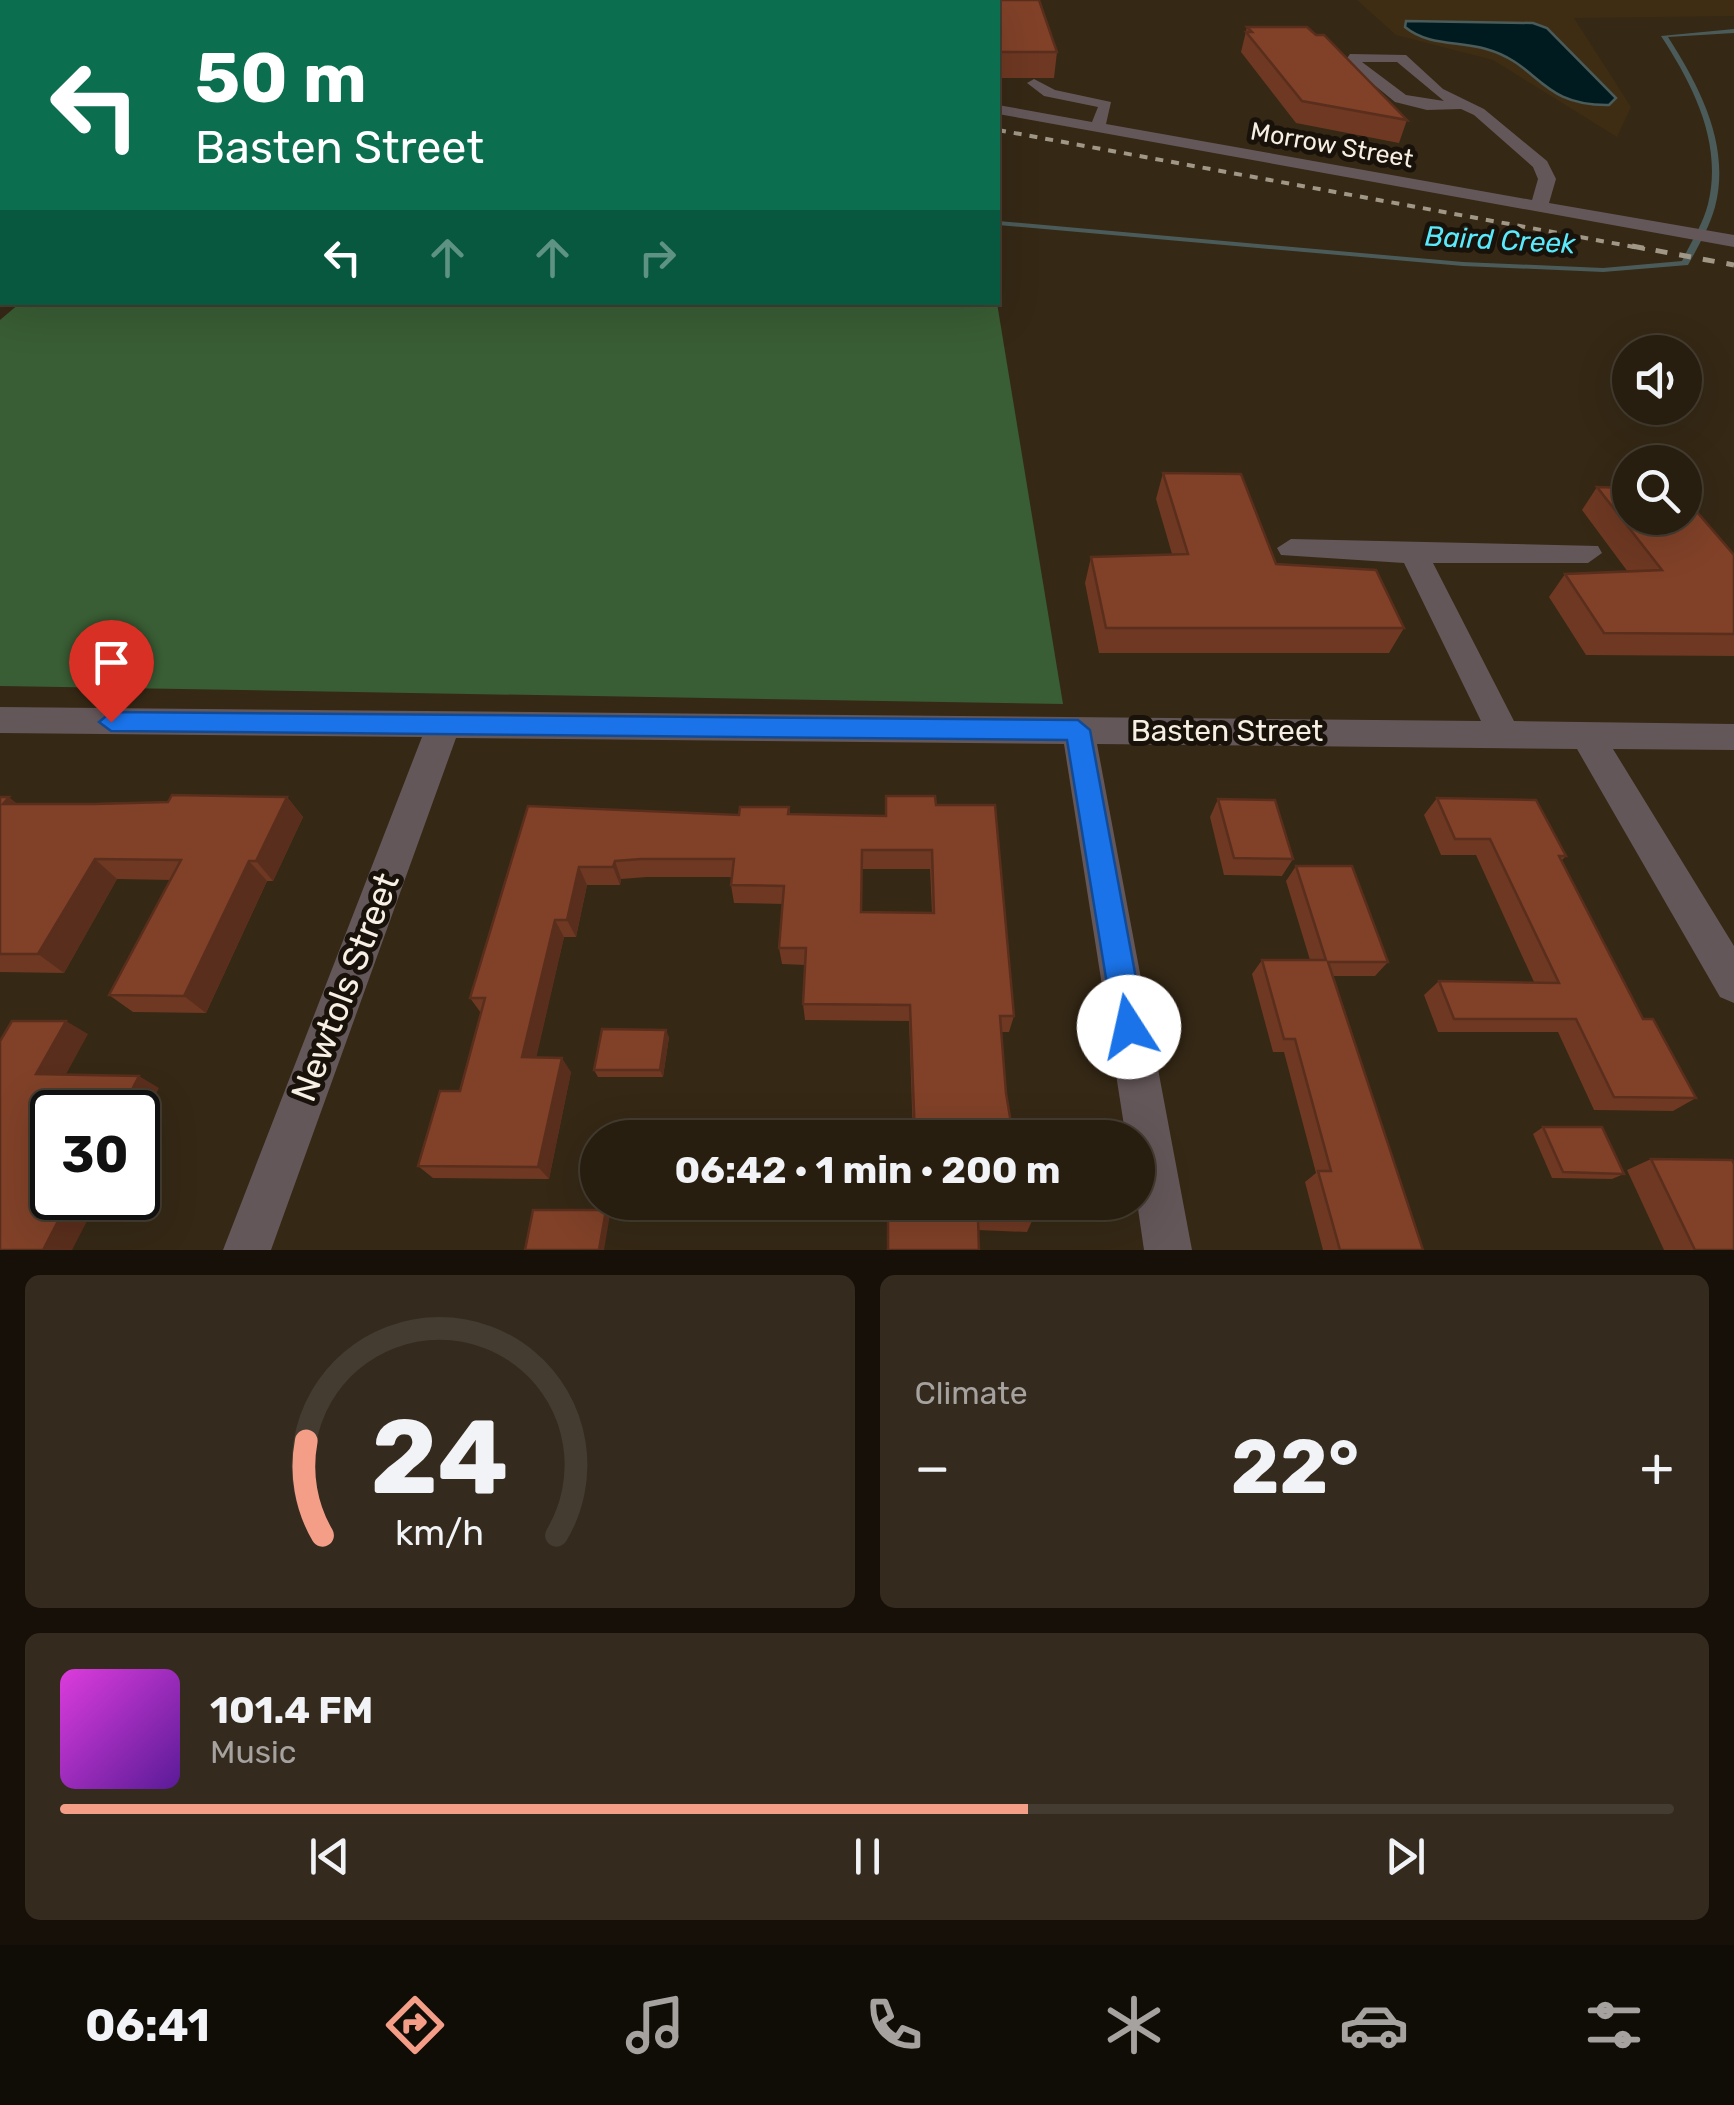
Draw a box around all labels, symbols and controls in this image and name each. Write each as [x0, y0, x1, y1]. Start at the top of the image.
text: 50 m [195, 37, 367, 120]
icon: left [30, 40, 160, 170]
street label: Morrow Street [1248, 116, 1416, 174]
text: Basten Street [195, 121, 484, 174]
water label: Baird Creek [1424, 220, 1577, 260]
icon: left [315, 230, 370, 285]
icon: ahead [420, 230, 475, 285]
icon: ahead [525, 230, 580, 285]
icon: right [630, 230, 685, 285]
map controls [1612, 335, 1702, 535]
button: sound [1612, 335, 1702, 425]
button: search [1612, 445, 1702, 535]
pin [69, 620, 154, 723]
icon: arrive [84, 635, 139, 690]
street label: Basten Street [1131, 713, 1324, 749]
street label: Newtols Street [282, 867, 408, 1107]
position arrow [1077, 975, 1181, 1079]
speed limit sign: 30 [30, 1090, 160, 1220]
text: 06:42 · 1 min · 200 m [674, 1147, 1061, 1193]
text: Climate [915, 1374, 1028, 1412]
text: 24 [371, 1396, 509, 1519]
text: 22° [1231, 1423, 1359, 1512]
text: − [915, 1435, 950, 1500]
text: + [1640, 1435, 1674, 1500]
text: km/h [395, 1512, 484, 1554]
text: 101.4 FM [210, 1687, 373, 1733]
text: Music [210, 1733, 296, 1771]
icon: previous [302, 1829, 357, 1884]
icon: pause [840, 1829, 895, 1884]
icon: next [1378, 1829, 1433, 1884]
icon: directions [380, 1990, 450, 2060]
icon: music [620, 1990, 690, 2060]
icon: phone [859, 1990, 929, 2060]
icon: climate [1099, 1990, 1169, 2060]
icon: car [1339, 1990, 1409, 2060]
icon: filters [1579, 1990, 1649, 2060]
text: 06:41 [85, 1999, 210, 2052]

